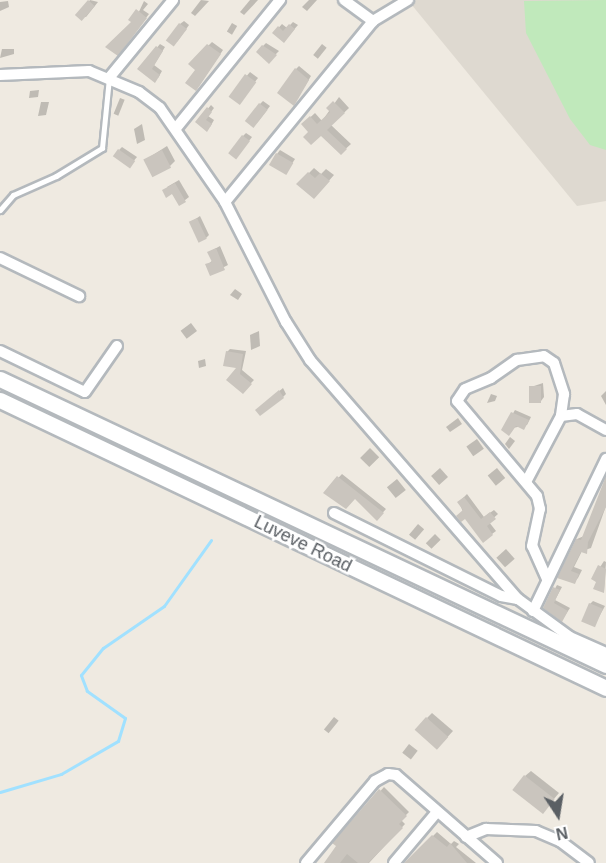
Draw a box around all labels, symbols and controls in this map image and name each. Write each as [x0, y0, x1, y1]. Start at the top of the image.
street label: Luveve Road [251, 511, 355, 577]
north arrow [528, 785, 588, 845]
text: N [554, 824, 569, 843]

